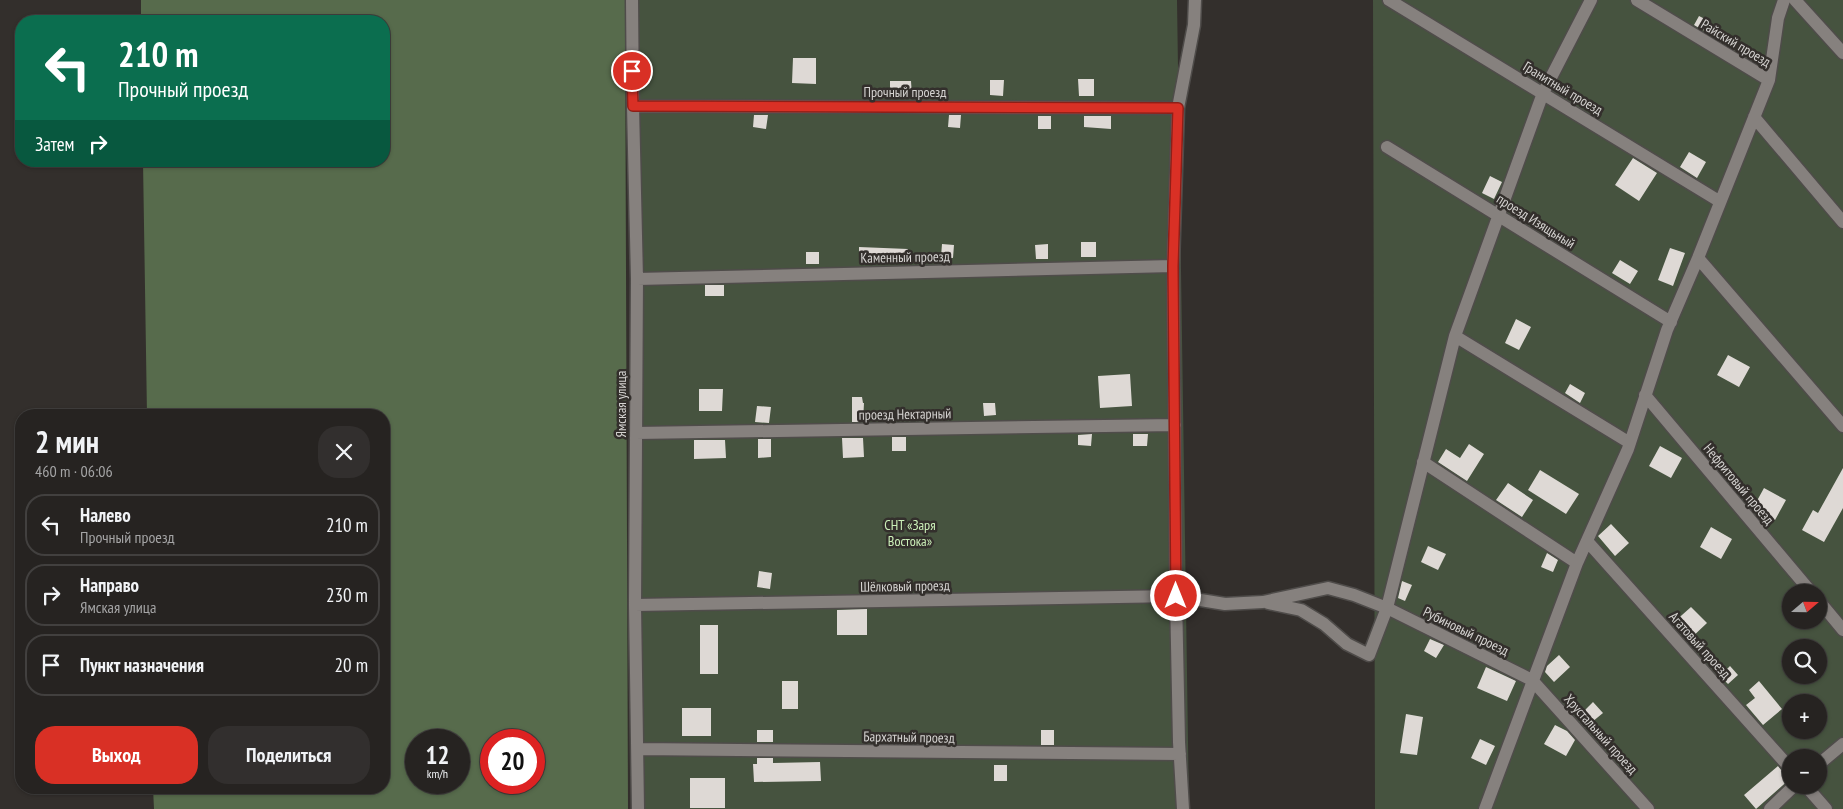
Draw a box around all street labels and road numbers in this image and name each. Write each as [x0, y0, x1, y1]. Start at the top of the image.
street label: Райский проезд [1698, 15, 1774, 71]
street label: Гранитный проезд [1520, 57, 1606, 119]
street label: Прочный проезд [864, 83, 946, 101]
street label: проезд Изящьный [1493, 190, 1579, 252]
street label: Каменный проезд [860, 247, 950, 267]
street label: Ямская улица [612, 371, 630, 437]
street label: проезд Нектарный [859, 404, 951, 424]
street label: Нефритовый проезд [1700, 440, 1778, 528]
street label: Шёлковый проезд [860, 576, 950, 596]
street label: Рубиновый проезд [1420, 602, 1512, 660]
street label: Агатовый проезд [1665, 608, 1735, 682]
street label: Хрустальный проезд [1560, 690, 1642, 778]
street label: Бархатный проезд [863, 727, 955, 747]

